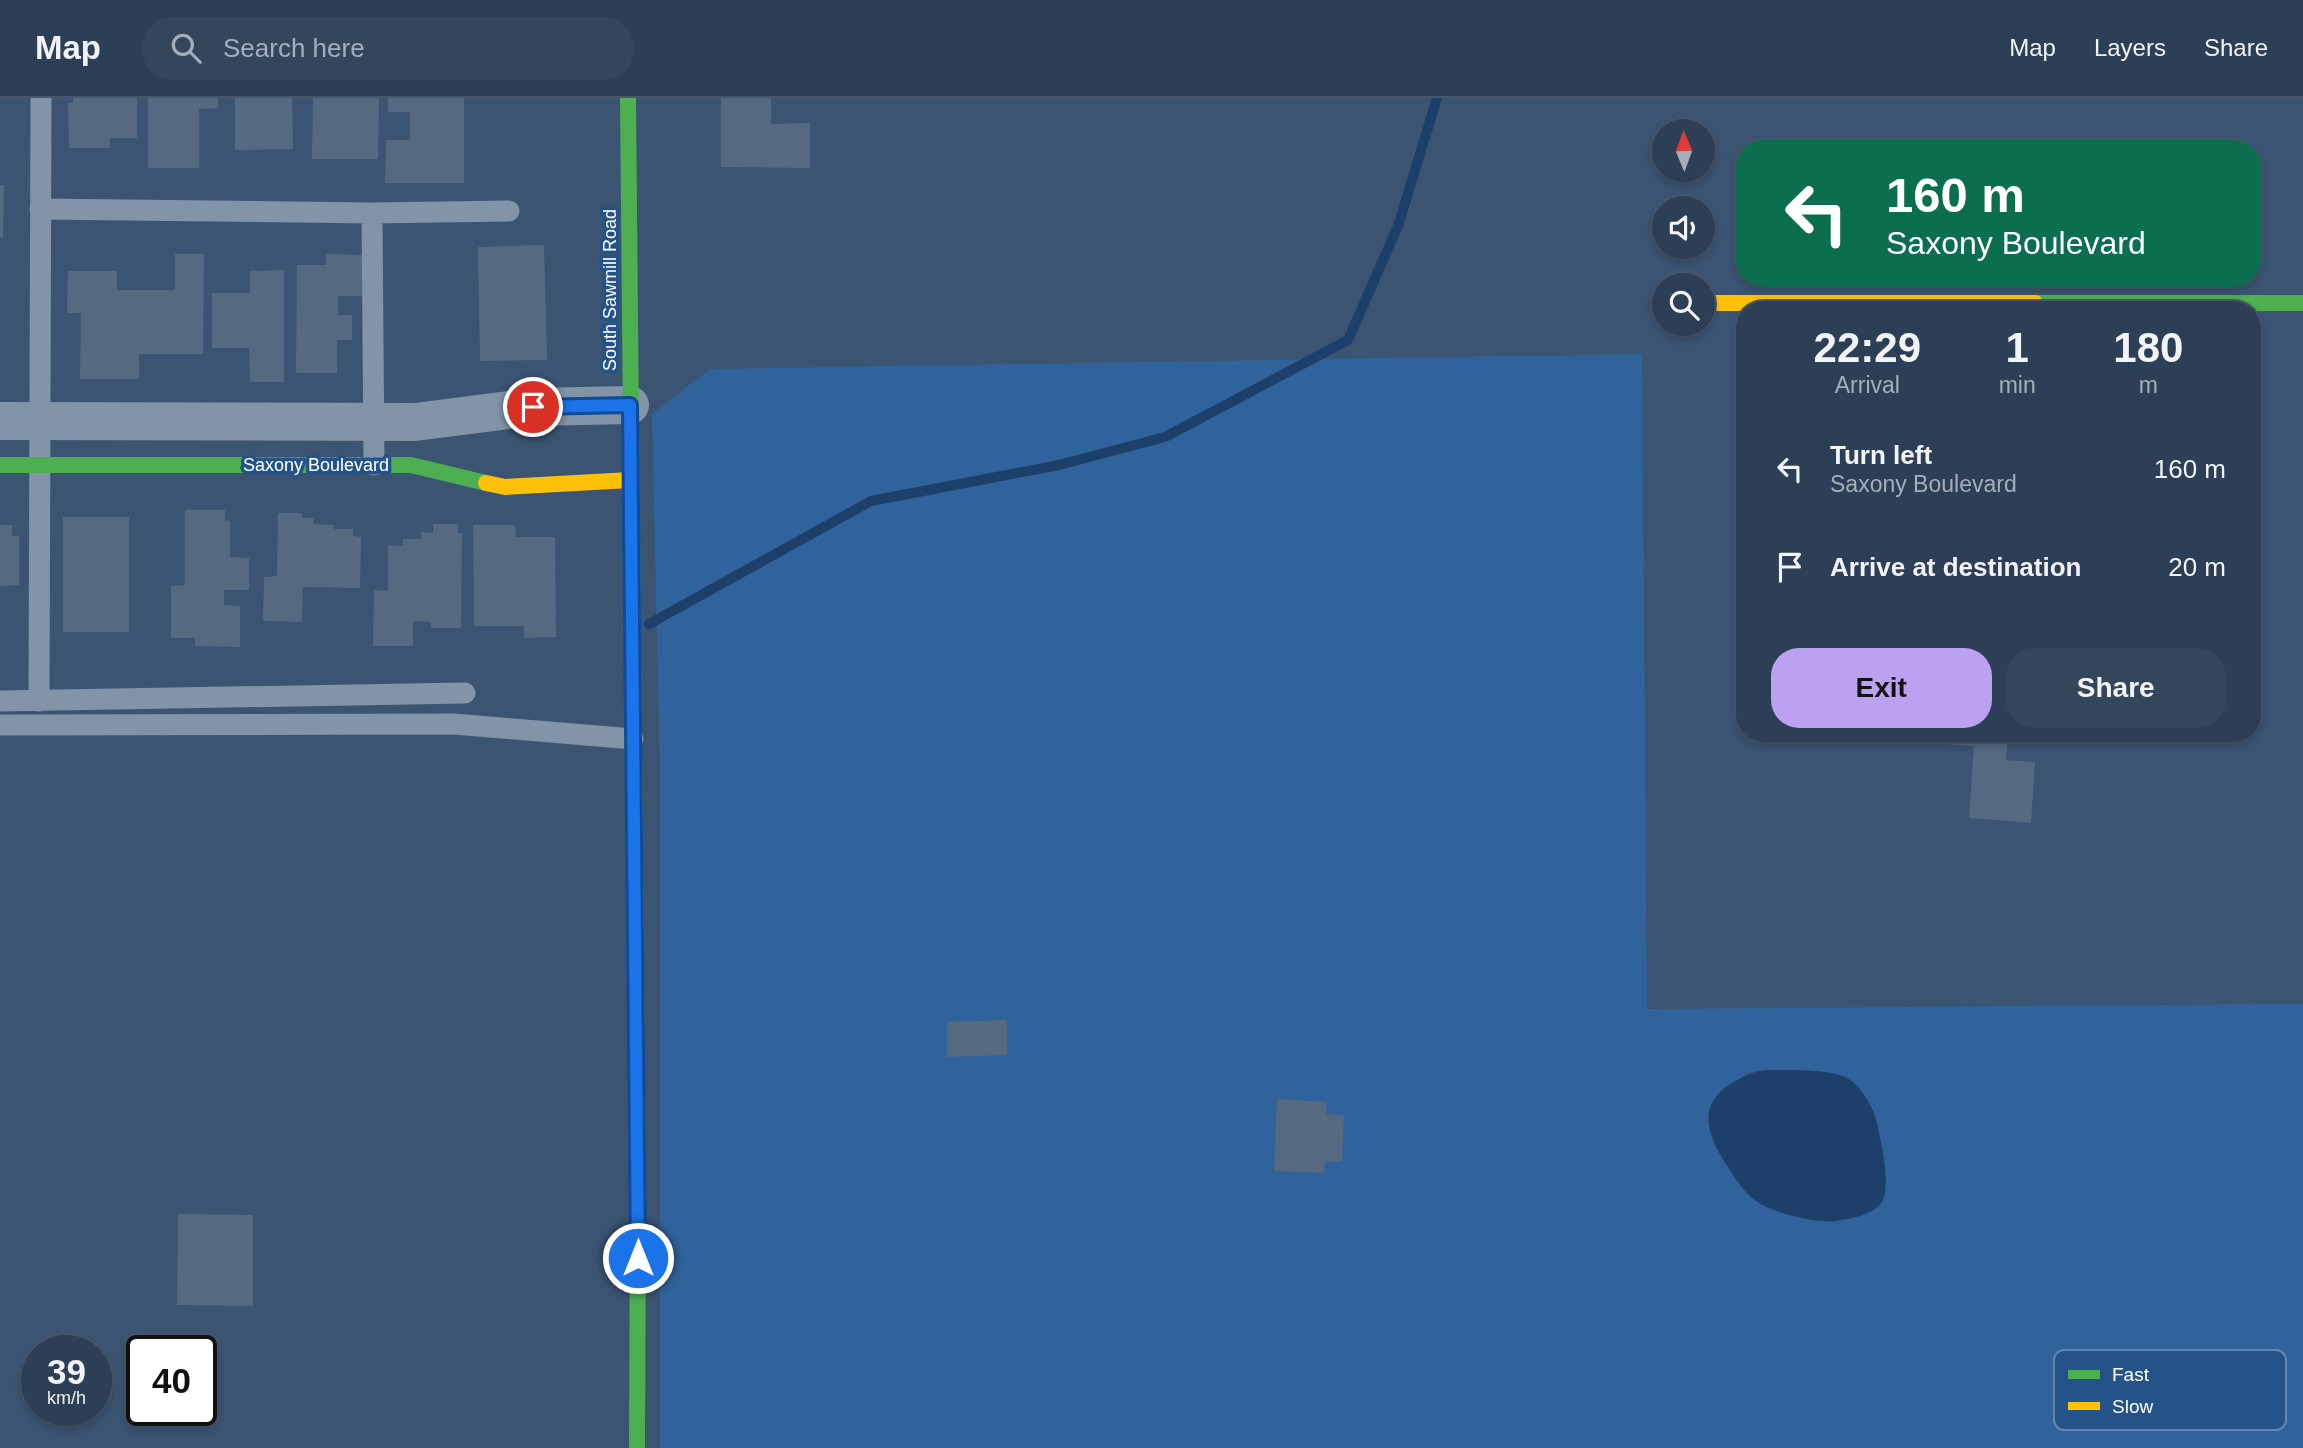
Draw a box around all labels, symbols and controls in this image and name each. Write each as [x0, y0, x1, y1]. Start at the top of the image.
search box [143, 17, 633, 80]
text: Map [35, 29, 101, 66]
icon: search [167, 29, 205, 67]
text: Search here [223, 33, 365, 63]
text: Map [2009, 34, 2056, 61]
text: Layers [2094, 34, 2166, 61]
text: Share [2204, 34, 2268, 61]
north arrow [1652, 119, 1715, 182]
map controls [1652, 119, 1715, 336]
icon: left [1771, 168, 1862, 259]
text: 160 m [1886, 168, 2025, 222]
button: sound [1652, 196, 1715, 259]
street label: South Sawmill Road [600, 209, 620, 371]
text: Saxony Boulevard [1886, 225, 2146, 261]
button: search [1652, 273, 1715, 336]
text: 22:29 [1814, 324, 1921, 371]
text: 1 [2005, 324, 2029, 371]
text: 180 [2113, 324, 2183, 371]
text: Arrival [1835, 372, 1900, 398]
text: min [1999, 372, 2036, 398]
text: m [2139, 372, 2158, 398]
pin [503, 377, 563, 437]
icon: arrive [514, 388, 552, 426]
text: Turn left [1830, 440, 1932, 470]
icon: left [1771, 450, 1809, 488]
text: 160 m [2154, 454, 2226, 484]
street label: Saxony Boulevard [243, 455, 389, 475]
text: Saxony Boulevard [1830, 471, 2017, 497]
icon: arrive [1771, 548, 1809, 586]
text: Arrive at destination [1830, 552, 2081, 582]
text: 20 m [2168, 552, 2226, 582]
button: Exit [1771, 648, 1992, 728]
button: Share [2006, 648, 2226, 728]
position arrow [601, 1221, 675, 1295]
speed limit sign: 40 [126, 1335, 217, 1426]
legend [2054, 1350, 2286, 1430]
text: 39 [47, 1352, 86, 1391]
text: Fast [2112, 1364, 2150, 1385]
text: km/h [47, 1388, 86, 1408]
text: Slow [2112, 1396, 2153, 1417]

